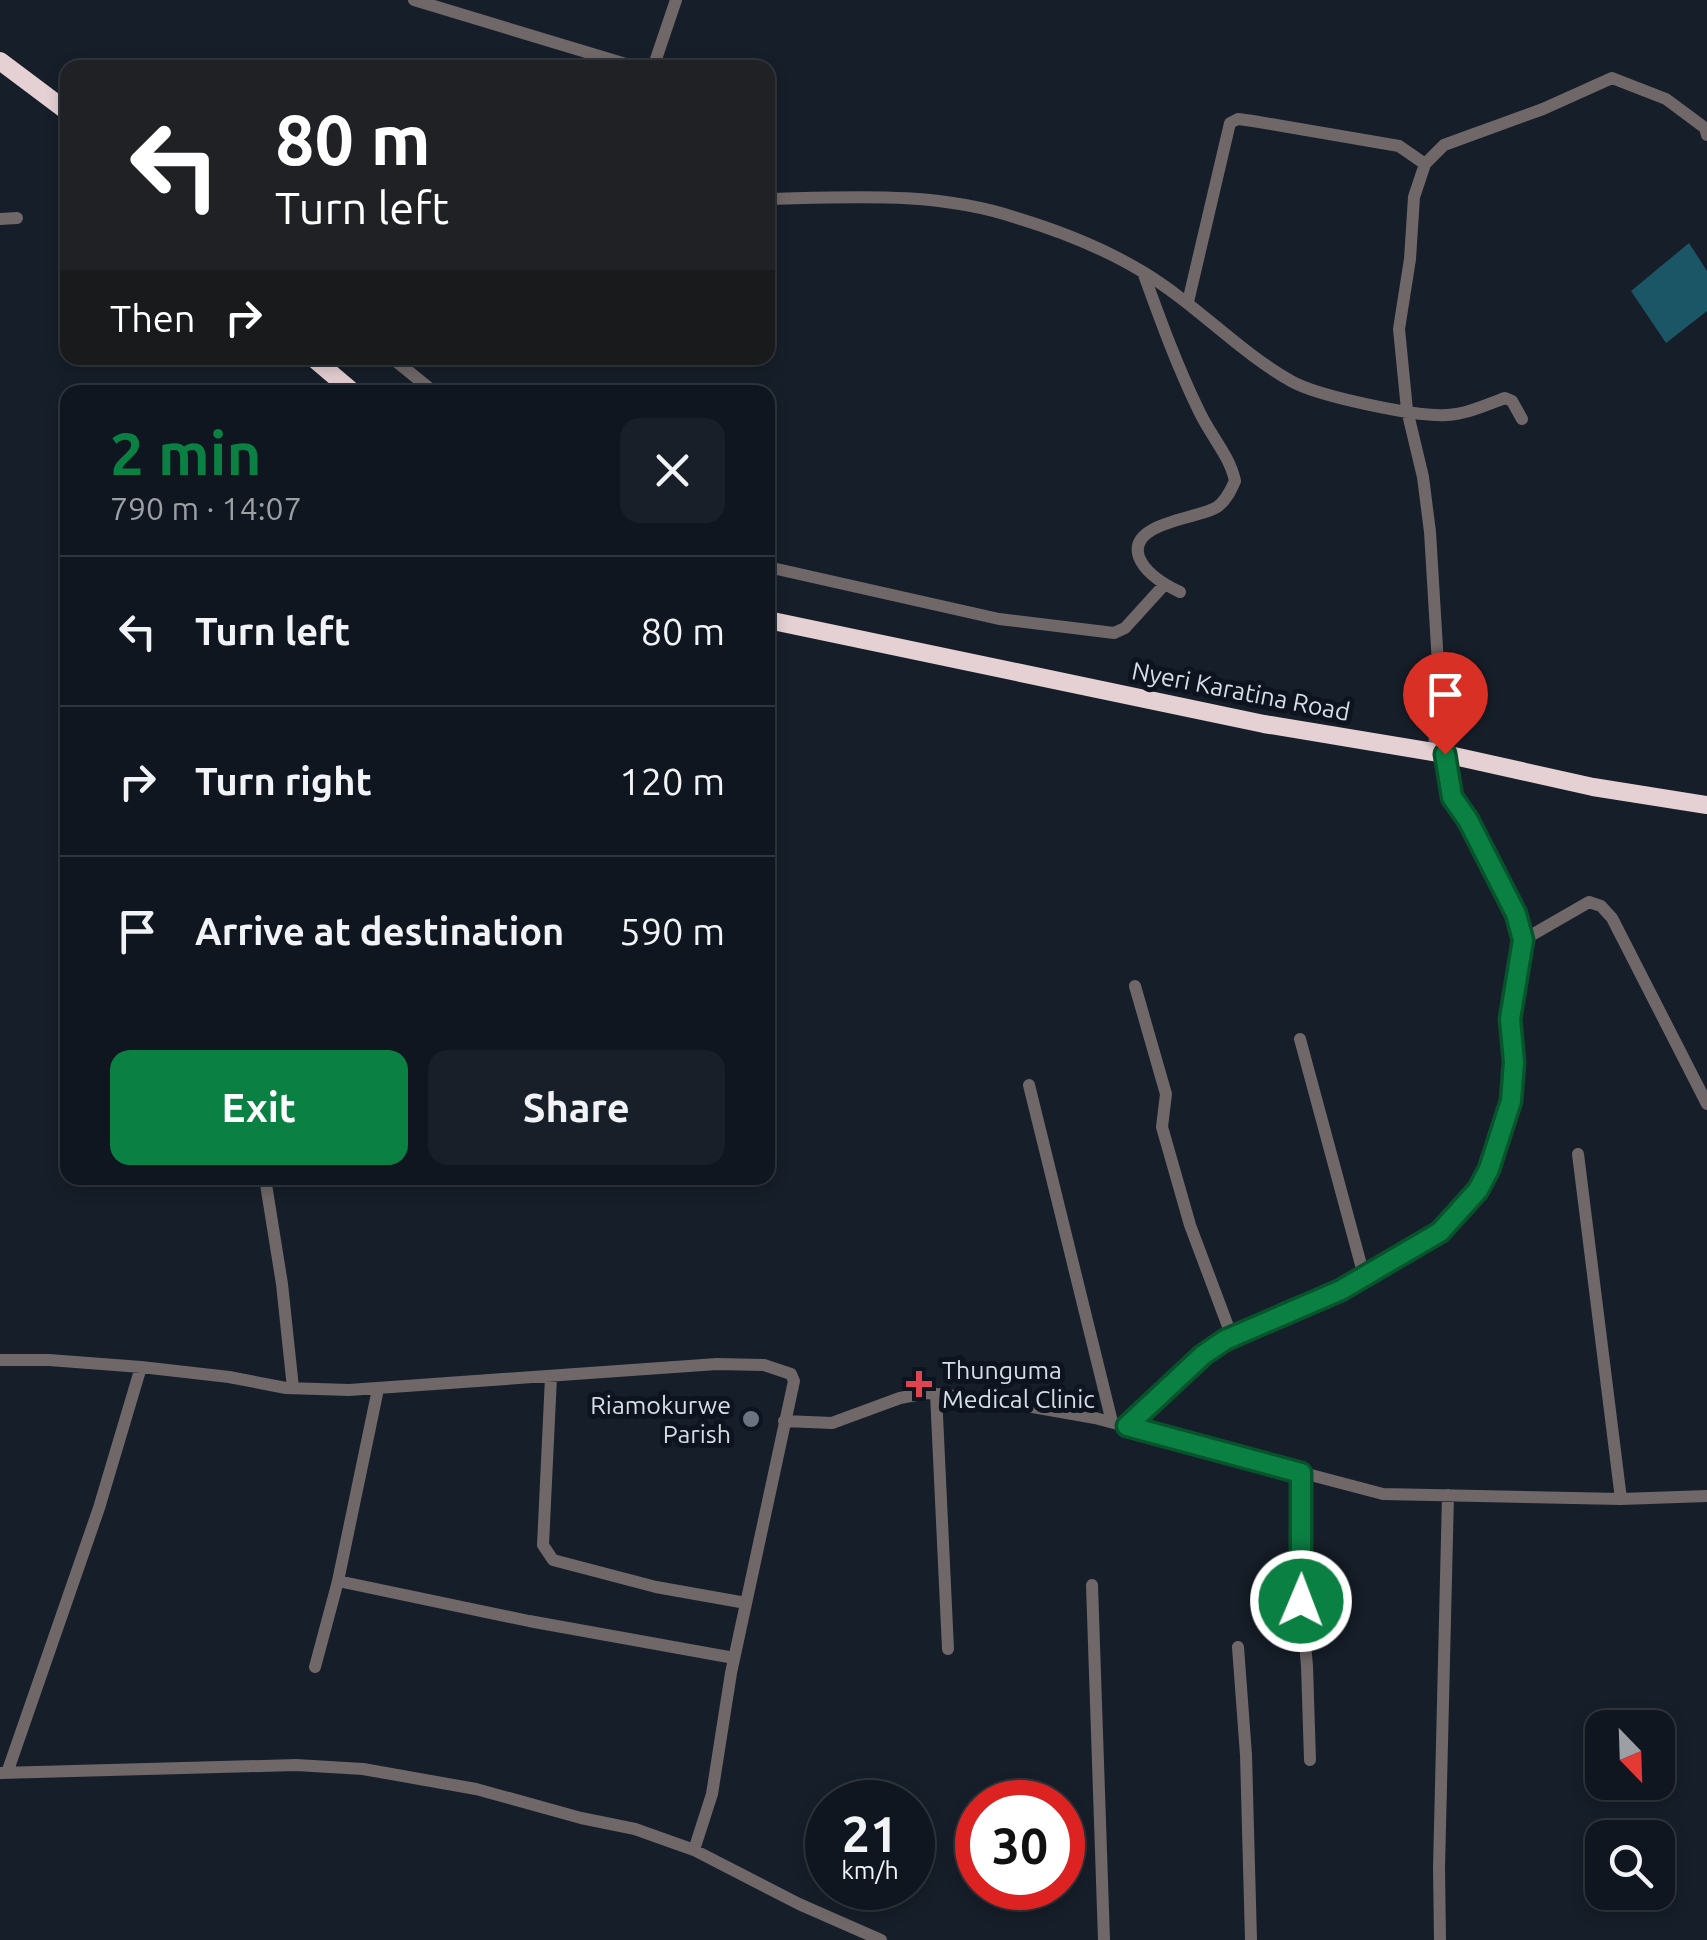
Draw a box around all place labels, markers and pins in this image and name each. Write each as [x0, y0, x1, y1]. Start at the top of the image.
pin [1403, 652, 1488, 755]
place label: Thunguma Medical Clinic [942, 1356, 1095, 1413]
marker: Thunguma Medical Clinic [906, 1371, 932, 1397]
place label: Riamokurwe Parish [590, 1391, 731, 1448]
marker: Riamokurwe Parish [740, 1408, 762, 1430]

